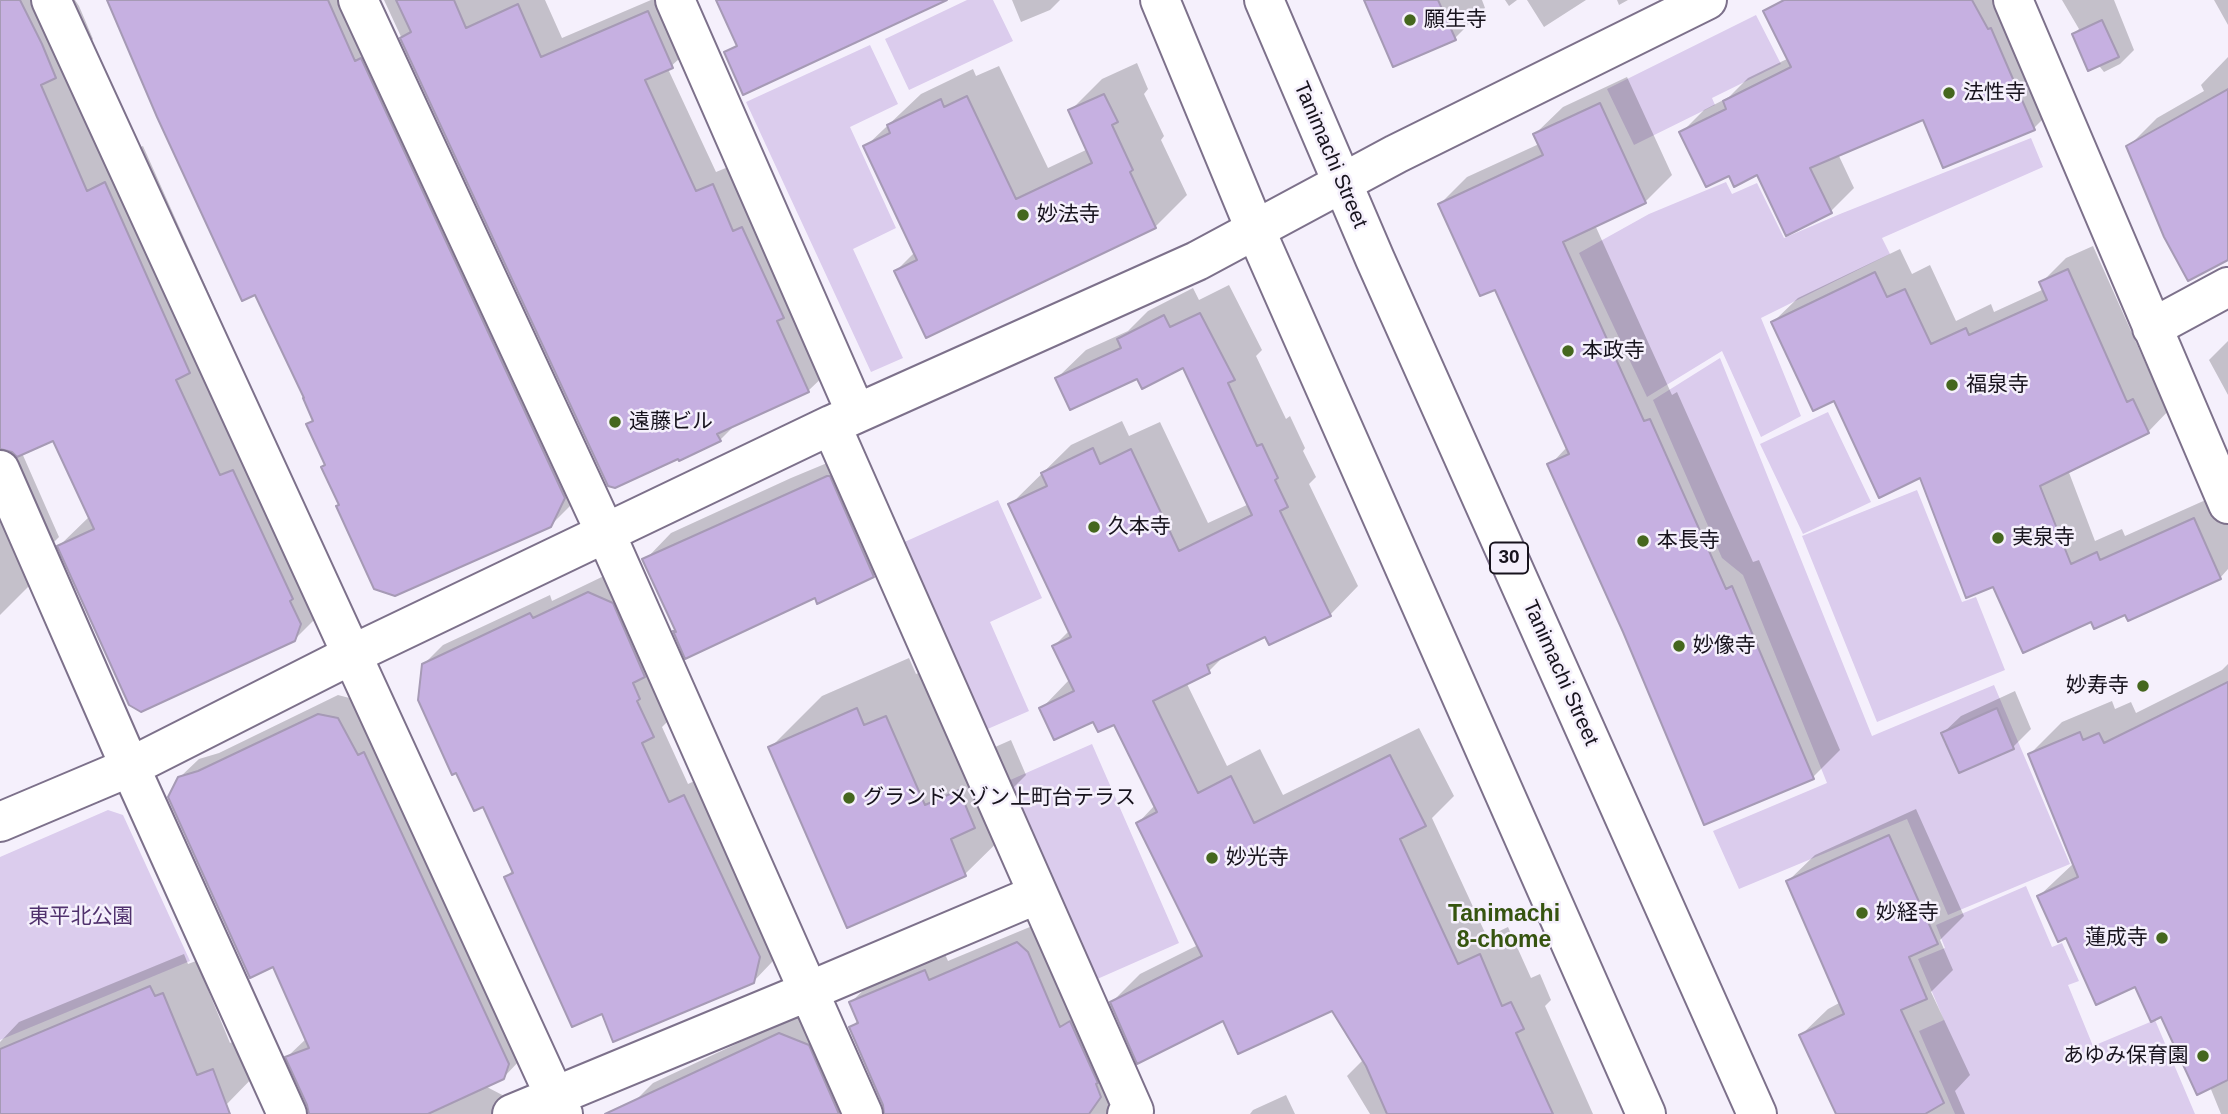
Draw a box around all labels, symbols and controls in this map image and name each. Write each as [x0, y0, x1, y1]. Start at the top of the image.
place label: 願生寺 [1424, 7, 1487, 33]
marker: 願生寺 [1402, 12, 1418, 28]
street label: Tanimachi Street [1288, 78, 1372, 232]
place label: 法性寺 [1963, 80, 2026, 106]
marker: 法性寺 [1941, 85, 1957, 101]
place label: 妙法寺 [1037, 202, 1100, 228]
marker: 妙法寺 [1015, 207, 1031, 223]
place label: 本政寺 [1582, 338, 1645, 364]
marker: 本政寺 [1560, 343, 1576, 359]
place label: 福泉寺 [1966, 372, 2029, 398]
marker: 福泉寺 [1944, 377, 1960, 393]
place label: 遠藤ビル [629, 409, 713, 435]
marker: 遠藤ビル [607, 414, 623, 430]
place label: 久本寺 [1108, 514, 1171, 540]
marker: 久本寺 [1086, 519, 1102, 535]
place label: 実泉寺 [2012, 525, 2075, 551]
place label: 本長寺 [1657, 528, 1720, 554]
marker: 実泉寺 [1990, 530, 2006, 546]
marker: 本長寺 [1635, 533, 1651, 549]
road number: 30 [1490, 542, 1528, 573]
street label: Tanimachi Street [1517, 596, 1603, 750]
place label: 妙像寺 [1693, 633, 1756, 659]
marker: 妙像寺 [1671, 638, 1687, 654]
place label: 妙寿寺 [2066, 673, 2129, 699]
marker: 妙寿寺 [2135, 678, 2151, 694]
place label: グランドメゾン上町台テラス [863, 785, 1136, 811]
marker: グランドメゾン上町台テラス [841, 790, 857, 806]
place label: 妙光寺 [1226, 845, 1289, 871]
marker: 妙光寺 [1204, 850, 1220, 866]
place label: 妙経寺 [1876, 900, 1939, 926]
district label: Tanimachi 8-chome [1448, 901, 1560, 955]
park label: 東平北公園 [29, 904, 133, 930]
marker: 妙経寺 [1854, 905, 1870, 921]
place label: 蓮成寺 [2085, 925, 2148, 951]
marker: 蓮成寺 [2154, 930, 2170, 946]
place label: あゆみ保育園 [2063, 1043, 2189, 1069]
marker: あゆみ保育園 [2195, 1048, 2211, 1064]

